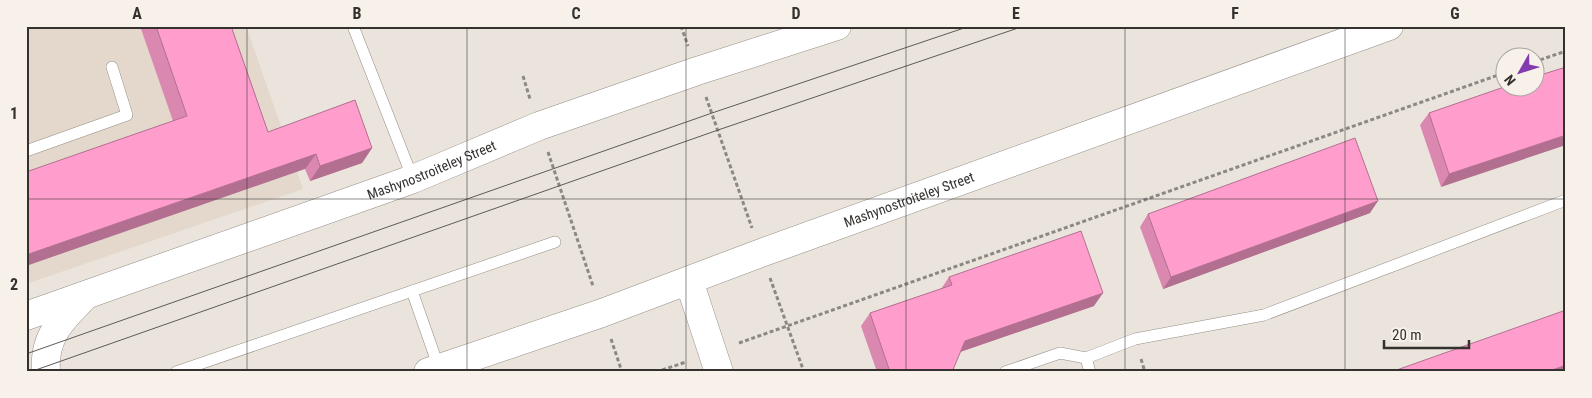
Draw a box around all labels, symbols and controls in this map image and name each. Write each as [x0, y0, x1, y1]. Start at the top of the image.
text: A [132, 4, 142, 23]
text: B [353, 4, 362, 23]
text: C [571, 4, 581, 23]
text: D [791, 4, 801, 23]
text: E [1012, 4, 1020, 23]
text: F [1231, 4, 1239, 23]
text: G [1450, 4, 1460, 23]
north arrow [1494, 48, 1544, 98]
text: N [1501, 72, 1519, 89]
text: 1 [10, 104, 18, 123]
street label: Mashynostroiteley Street [365, 137, 498, 203]
street label: Mashynostroiteley Street [842, 169, 976, 230]
text: 2 [10, 275, 18, 294]
scale bar [1384, 318, 1470, 350]
text: 20 m [1392, 326, 1422, 344]

